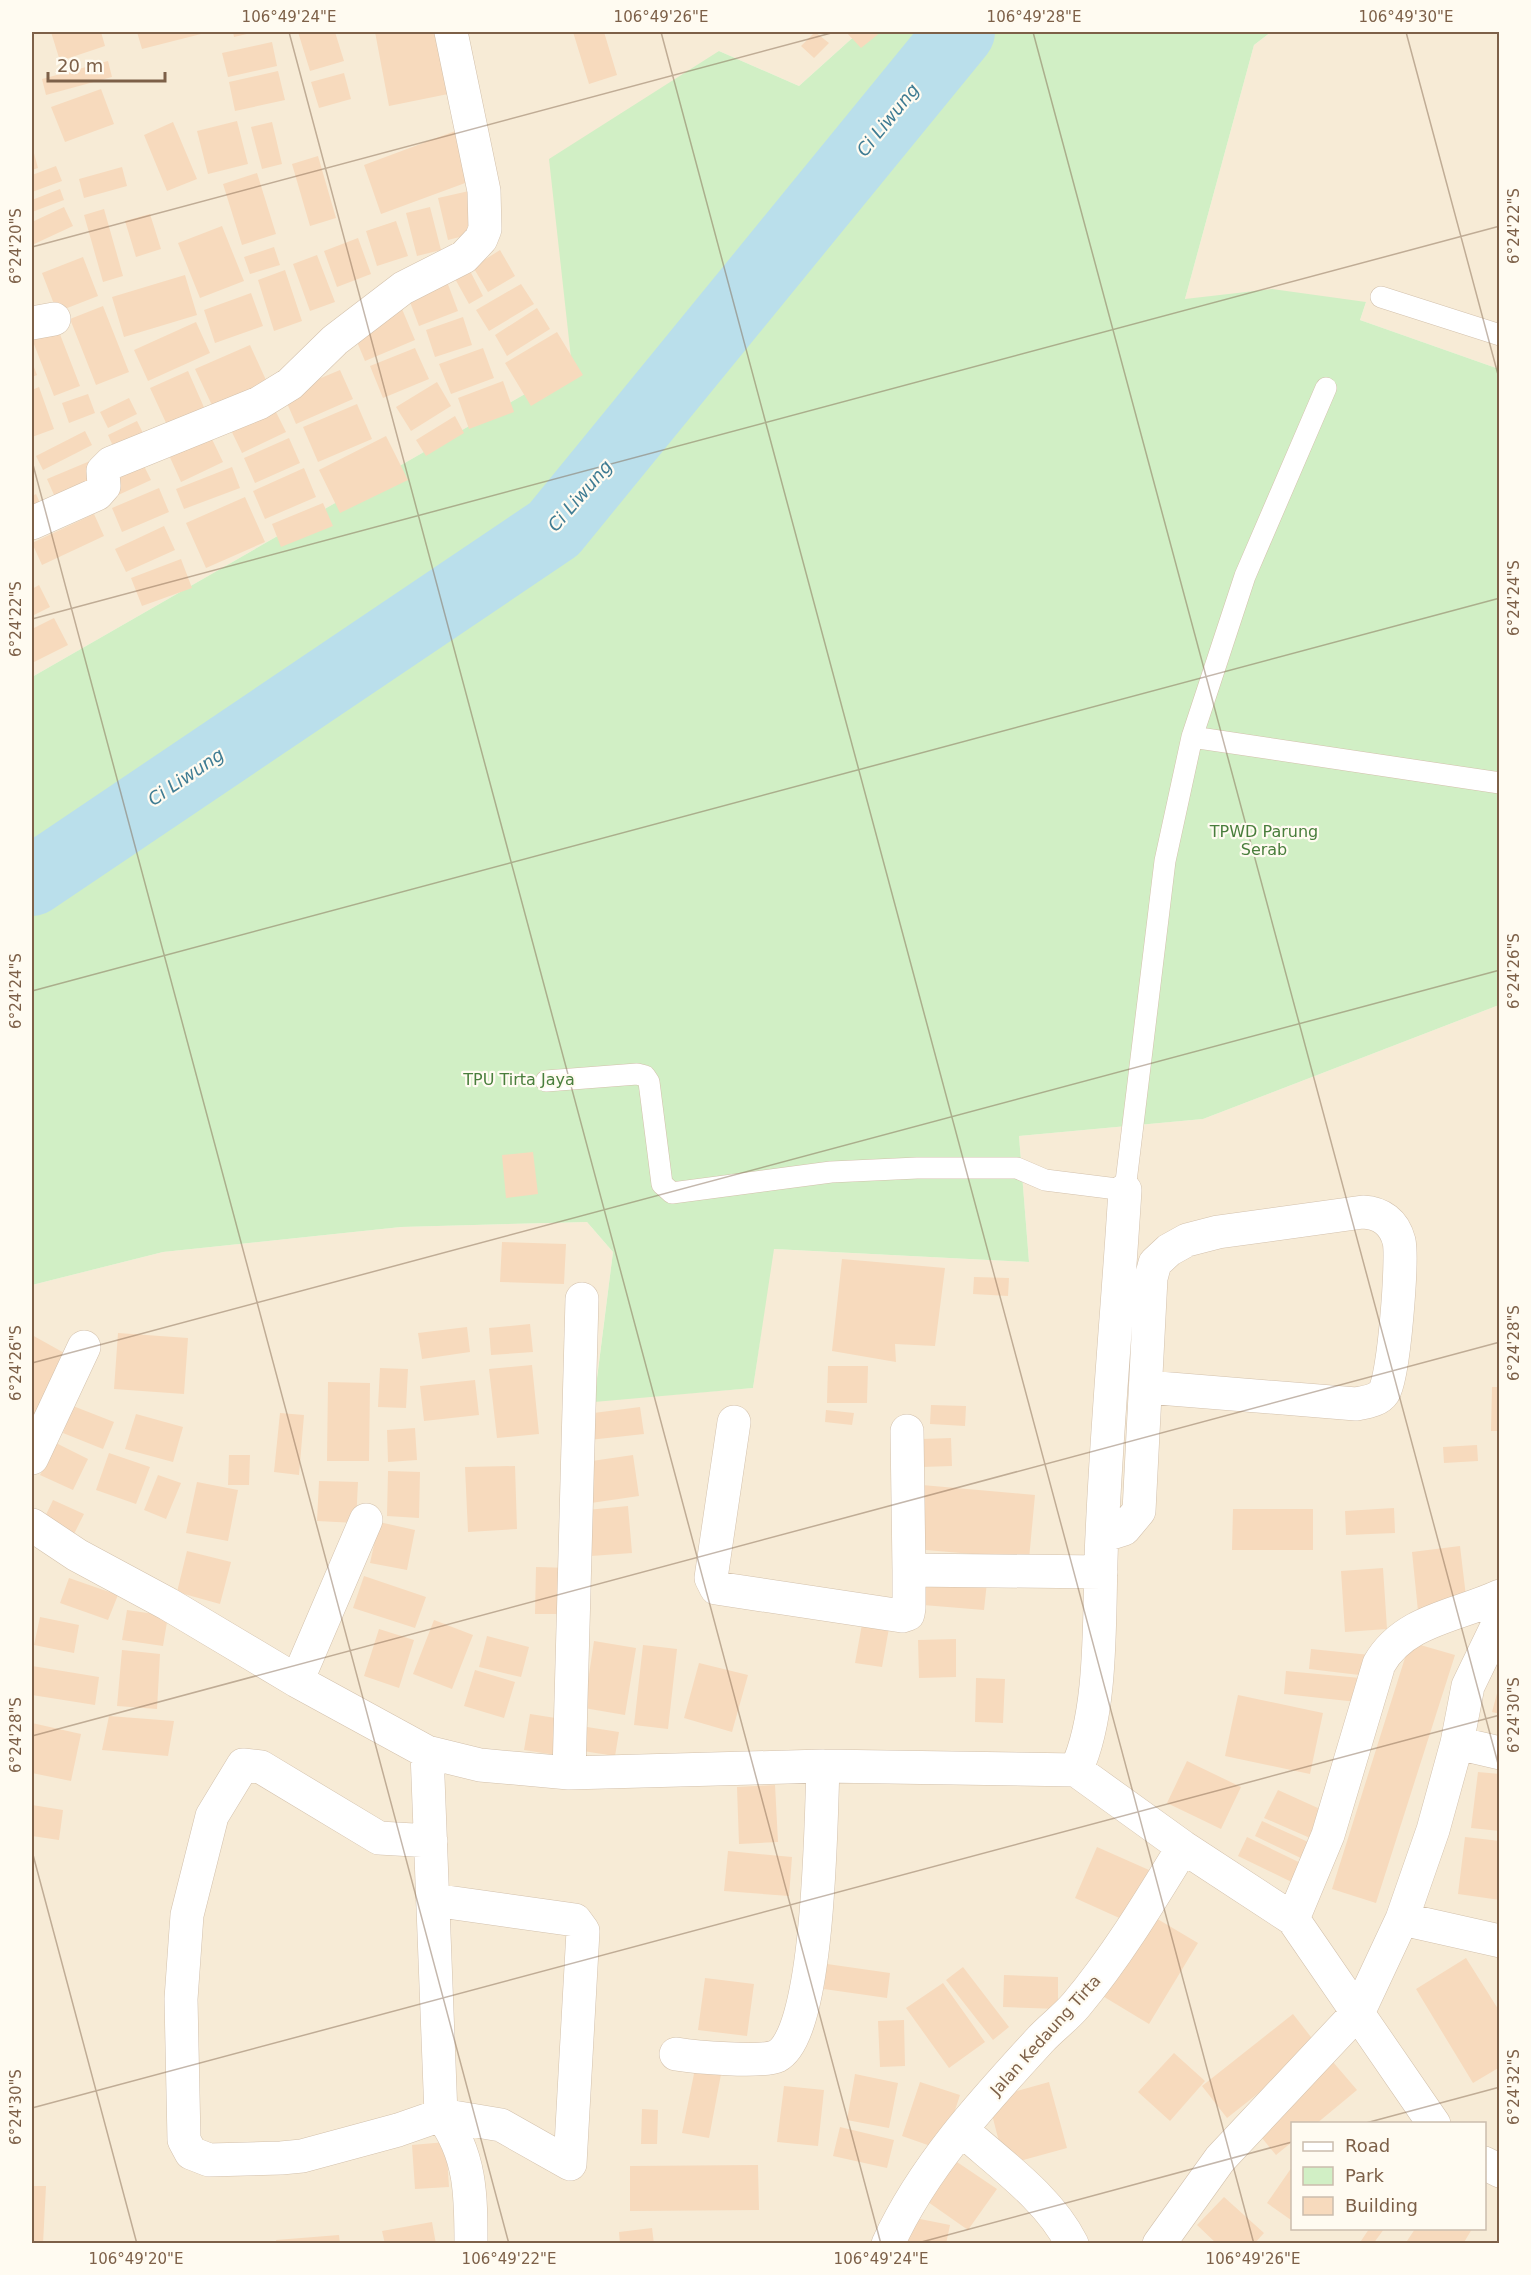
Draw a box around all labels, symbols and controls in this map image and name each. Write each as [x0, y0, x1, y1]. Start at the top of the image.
text: 106°49'24"E [242, 8, 336, 26]
text: 106°49'26"E [614, 8, 708, 26]
text: 106°49'28"E [987, 8, 1081, 26]
text: 106°49'30"E [1359, 8, 1453, 26]
scale bar [48, 45, 165, 83]
text: 20 m [57, 55, 103, 76]
water label: Ci Liwung [852, 79, 923, 160]
text: 6°24'22"S [1505, 188, 1523, 264]
text: 6°24'20"S [7, 208, 25, 284]
water label: Ci Liwung [543, 456, 616, 536]
text: 6°24'24"S [1505, 560, 1523, 636]
text: 6°24'22"S [7, 581, 25, 657]
water label: Ci Liwung [144, 743, 228, 810]
park label: TPWD Parung Serab [1209, 822, 1318, 859]
text: 6°24'26"S [1505, 933, 1523, 1009]
text: 6°24'24"S [7, 953, 25, 1029]
park label: TPU Tirta Jaya [462, 1070, 575, 1089]
text: 6°24'28"S [1505, 1305, 1523, 1381]
text: 6°24'26"S [7, 1325, 25, 1401]
text: 6°24'30"S [1505, 1677, 1523, 1753]
text: 6°24'28"S [7, 1697, 25, 1773]
street label: Jalan Kedaung Tirta [986, 1971, 1104, 2100]
text: 6°24'32"S [1505, 2049, 1523, 2125]
text: 6°24'30"S [7, 2069, 25, 2145]
legend [1291, 2122, 1486, 2230]
text: Road [1345, 2135, 1390, 2156]
text: Park [1345, 2165, 1384, 2186]
text: Building [1345, 2195, 1418, 2216]
text: 106°49'20"E [89, 2250, 183, 2268]
text: 106°49'22"E [462, 2250, 556, 2268]
text: 106°49'24"E [834, 2250, 928, 2268]
text: 106°49'26"E [1206, 2250, 1300, 2268]

